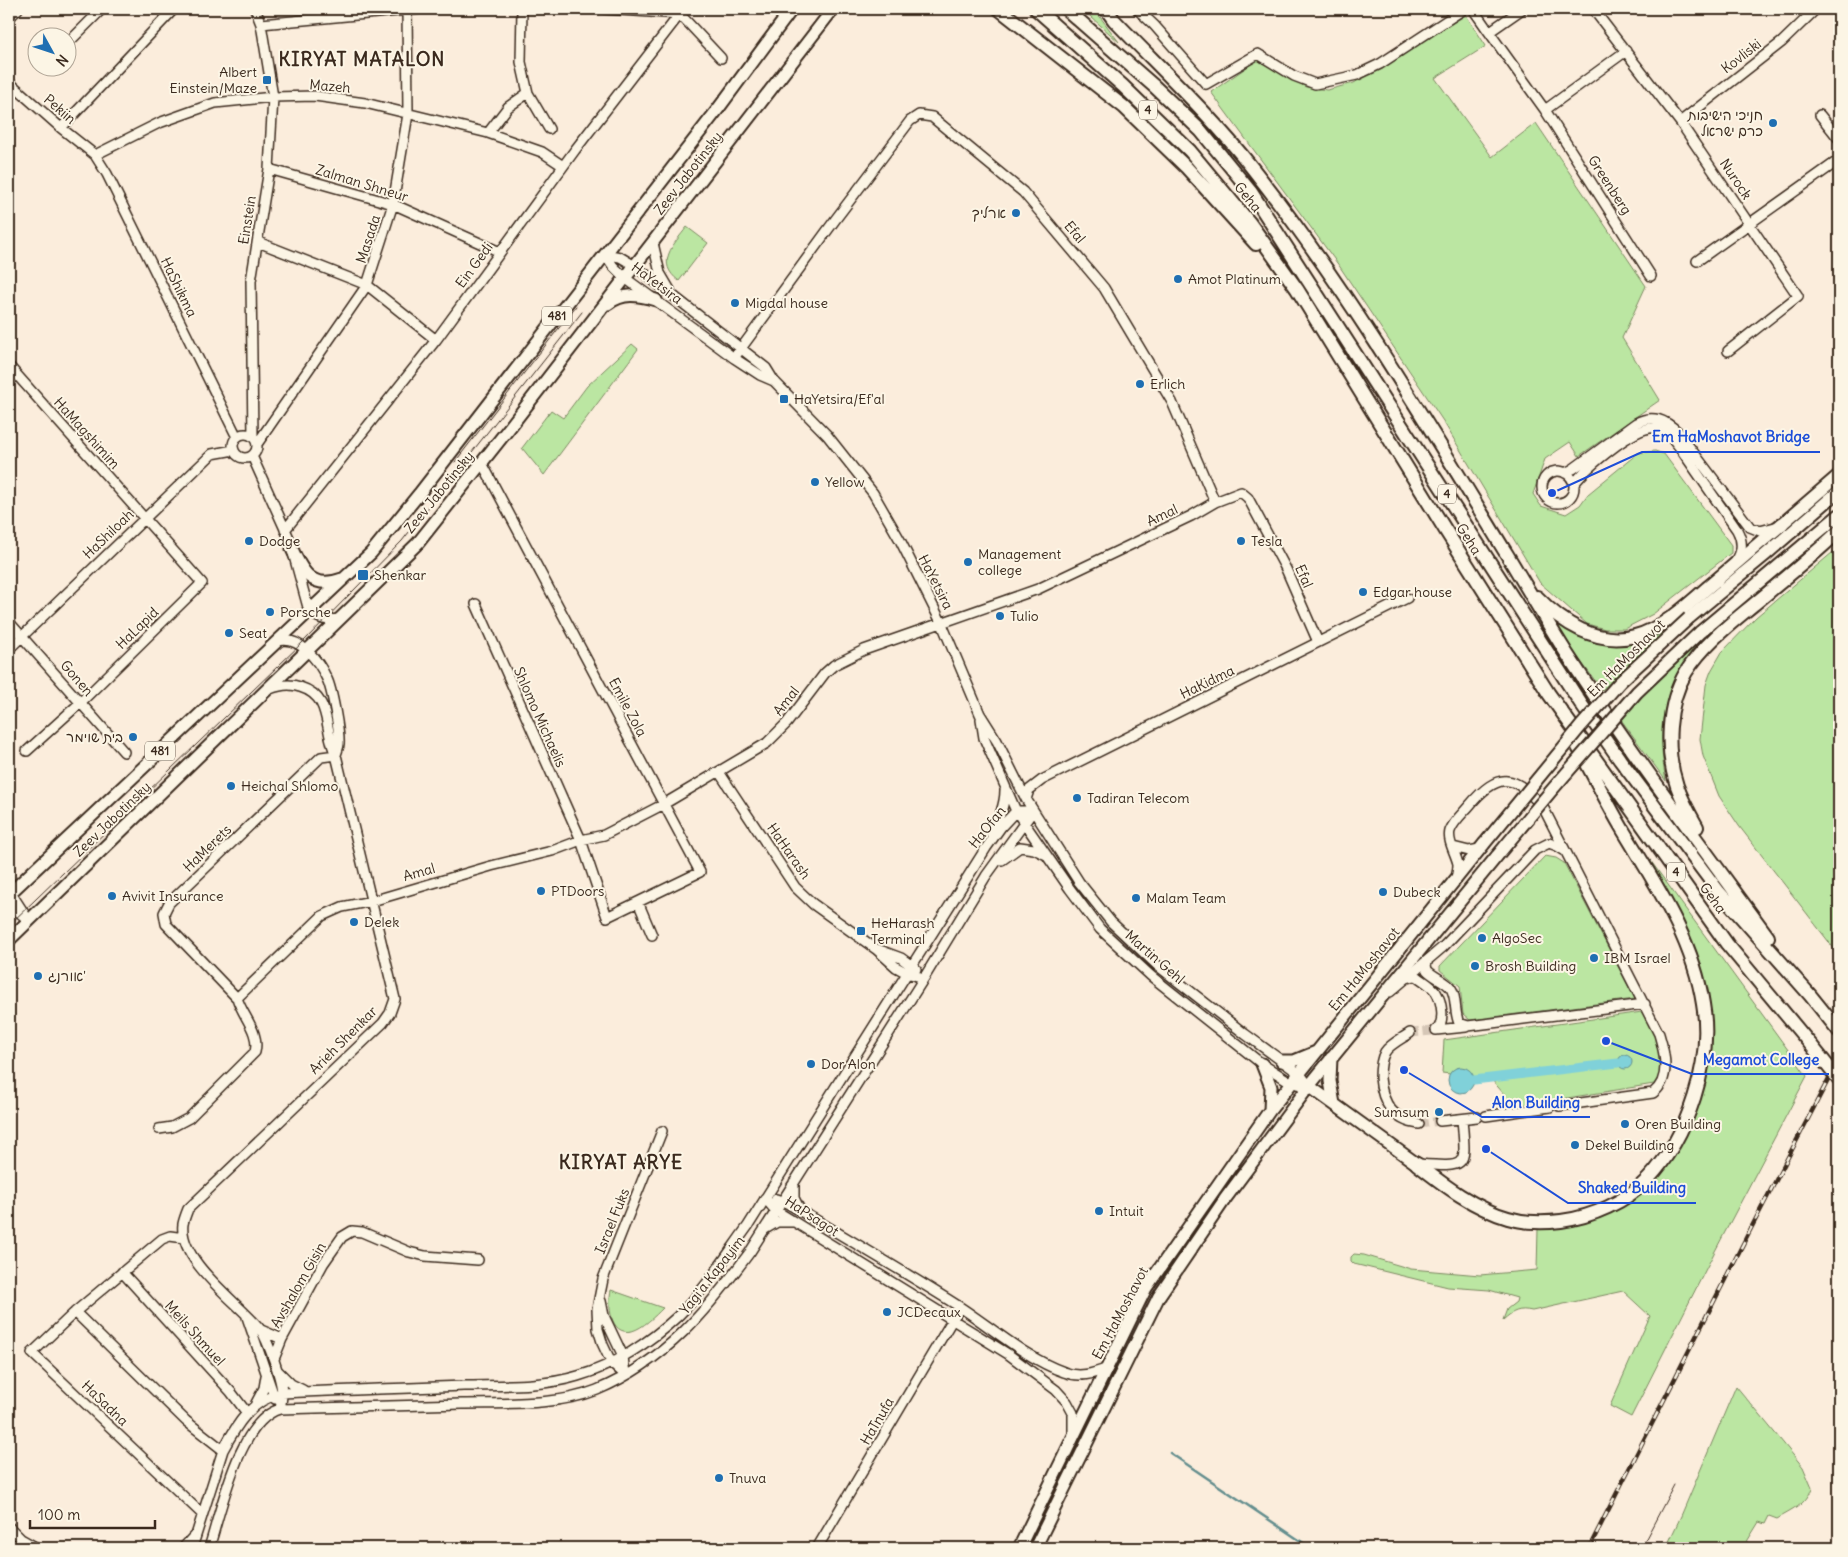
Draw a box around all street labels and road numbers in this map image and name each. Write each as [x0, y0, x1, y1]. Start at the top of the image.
street label: Kovliski [1717, 35, 1765, 77]
street label: Mazeh [309, 75, 351, 97]
street label: Pekiin [40, 90, 80, 128]
road number: 4 [1139, 100, 1157, 120]
street label: Zeev Jabotinsky [650, 128, 726, 218]
street label: Greenberg [1584, 152, 1636, 218]
street label: Nurock [1716, 155, 1756, 203]
street label: Zalman Shneur [313, 160, 411, 206]
street label: Geha [1230, 178, 1266, 216]
street label: Einstein [234, 194, 260, 246]
street label: Masada [352, 213, 384, 265]
street label: Efal [1061, 217, 1089, 247]
street label: Ein Gedi [451, 239, 497, 291]
street label: HaShikma [157, 254, 201, 320]
street label: HaYetsira [628, 258, 686, 308]
road number: 481 [542, 306, 572, 326]
street label: HaMagshimim [50, 393, 124, 473]
street label: Zeev Jabotinsky [400, 447, 478, 537]
road number: 4 [1438, 484, 1456, 504]
street label: Amal [1144, 500, 1180, 530]
street label: HaShiloah [79, 505, 137, 563]
street label: Geha [1452, 520, 1486, 558]
street label: HaYetsira [915, 552, 957, 612]
street label: Efal [1291, 562, 1317, 590]
street label: HaLapid [112, 603, 162, 653]
street label: Em HaMoshavot [1583, 615, 1669, 701]
street label: Gonen [57, 656, 97, 700]
street label: HaKidma [1177, 661, 1237, 703]
street label: Shlomo Michaelis [510, 664, 570, 770]
street label: Emile Zola [605, 674, 651, 740]
street label: Amal [769, 683, 803, 719]
road number: 481 [145, 741, 175, 760]
street label: Zeev Jabotinsky [70, 778, 154, 860]
street label: HaOfan [964, 802, 1010, 852]
street label: HaMerets [179, 820, 235, 876]
street label: HaHarash [763, 820, 815, 882]
street label: Amal [401, 859, 437, 885]
road number: 4 [1667, 862, 1685, 882]
street label: Geha [1696, 879, 1730, 917]
street label: Em HaMoshavot [1325, 923, 1403, 1015]
street label: Martin Gehl [1122, 926, 1188, 988]
street label: Arieh Shenkar [305, 1002, 381, 1078]
street label: Israel Fuks [591, 1186, 633, 1256]
street label: HaPsagot [782, 1192, 843, 1240]
street label: Yagi'a Kapayim [676, 1232, 748, 1318]
street label: Avshalom Gisin [266, 1239, 330, 1331]
street label: Em HaMoshavot [1088, 1263, 1152, 1362]
street label: Meils Shmuel [161, 1297, 229, 1369]
street label: HaSadna [78, 1376, 132, 1430]
street label: HaTnufa [856, 1394, 898, 1448]

